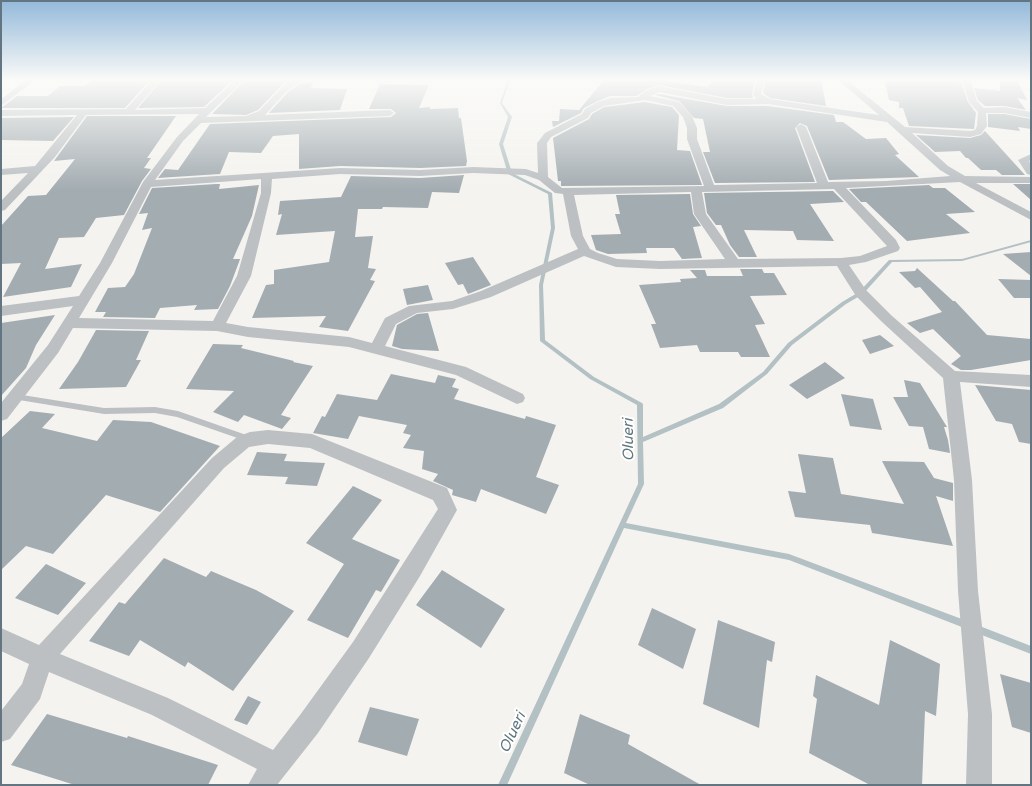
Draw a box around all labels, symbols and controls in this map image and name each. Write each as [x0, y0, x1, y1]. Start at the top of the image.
water label: Olueri [620, 418, 638, 462]
water label: Olueri [496, 710, 530, 756]

